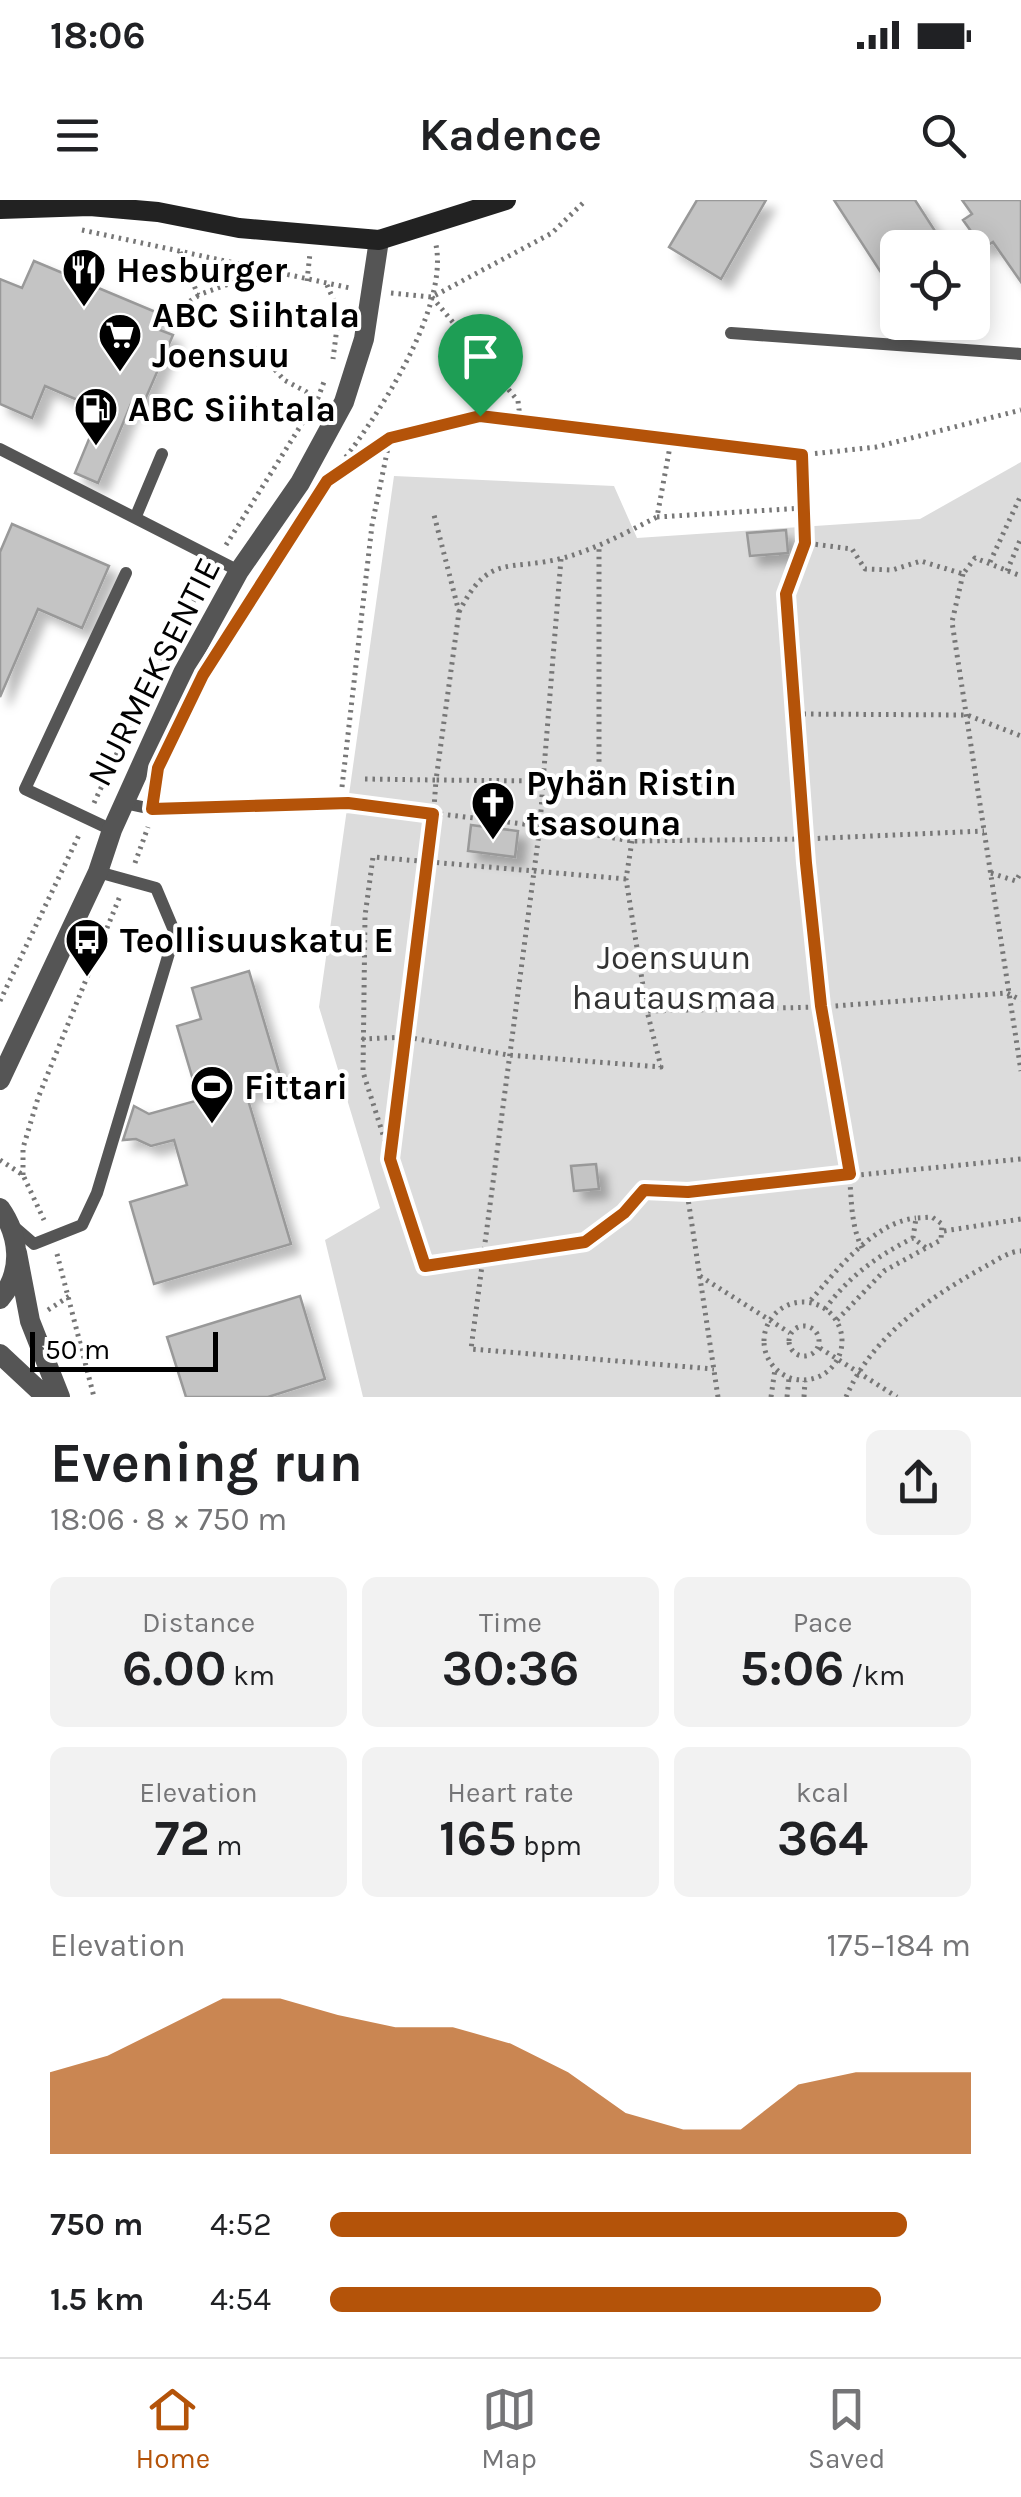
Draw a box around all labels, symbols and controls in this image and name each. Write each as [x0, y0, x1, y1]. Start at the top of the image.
text: 18:06 [50, 13, 145, 58]
icon: menu [50, 108, 105, 163]
icon: search [916, 108, 971, 163]
text: Kadence [419, 109, 602, 161]
map controls [880, 230, 990, 340]
button: locate [880, 230, 990, 340]
restaurant icon: Hesburger [61, 247, 107, 308]
place label: Hesburger [116, 250, 288, 292]
place label: ABC Siihtala Joensuu [152, 295, 360, 376]
supermarket icon: ABC Siihtala Joensuu [97, 312, 143, 373]
pin [438, 314, 523, 417]
icon: arrive [453, 329, 508, 384]
fuel station icon: ABC Siihtala [73, 386, 119, 447]
place label: ABC Siihtala [128, 389, 336, 430]
street label: NURMEKSENTIE [79, 551, 229, 793]
place label: Pyhän Ristin tsasouna [526, 763, 736, 844]
church icon: Pyhän Ristin tsasouna [470, 780, 516, 841]
bus stop icon: Teollisuuskatu E [64, 917, 110, 978]
place label: Teollisuuskatu E [120, 920, 394, 961]
park label: Joensuun hautausmaa [572, 937, 776, 1018]
sports icon: Fittari [189, 1064, 235, 1125]
place label: Fittari [244, 1067, 348, 1108]
scale bar [30, 1327, 218, 1372]
text: 50 m [45, 1333, 110, 1366]
button: share [866, 1430, 971, 1535]
text: Evening run [50, 1431, 363, 1495]
text: 18:06 · 8 × 750 m [50, 1501, 287, 1538]
text: Distance [142, 1606, 255, 1639]
text: Time [479, 1606, 542, 1639]
text: Pace [793, 1606, 852, 1639]
text: 6.00 [122, 1639, 226, 1698]
text: 30:36 [442, 1639, 579, 1698]
text: 5:06 [740, 1639, 844, 1698]
text: km [226, 1659, 275, 1692]
text: /km [844, 1659, 905, 1692]
text: Elevation [139, 1776, 258, 1809]
text: Heart rate [447, 1776, 574, 1809]
text: kcal [796, 1776, 849, 1809]
text: 72 [155, 1809, 210, 1868]
text: 165 [439, 1809, 516, 1868]
text: 364 [777, 1809, 868, 1868]
text: m [210, 1829, 243, 1862]
text: bpm [516, 1829, 582, 1862]
text: Elevation [50, 1927, 185, 1964]
text: 175–184 m [827, 1927, 971, 1964]
text: 750 m [50, 2206, 143, 2243]
text: 4:52 [210, 2206, 272, 2243]
text: 1.5 km [50, 2281, 144, 2318]
text: 4:54 [210, 2281, 271, 2318]
tab: Home [136, 2382, 210, 2475]
tab: Map [481, 2382, 537, 2475]
tab: Saved [808, 2382, 885, 2475]

